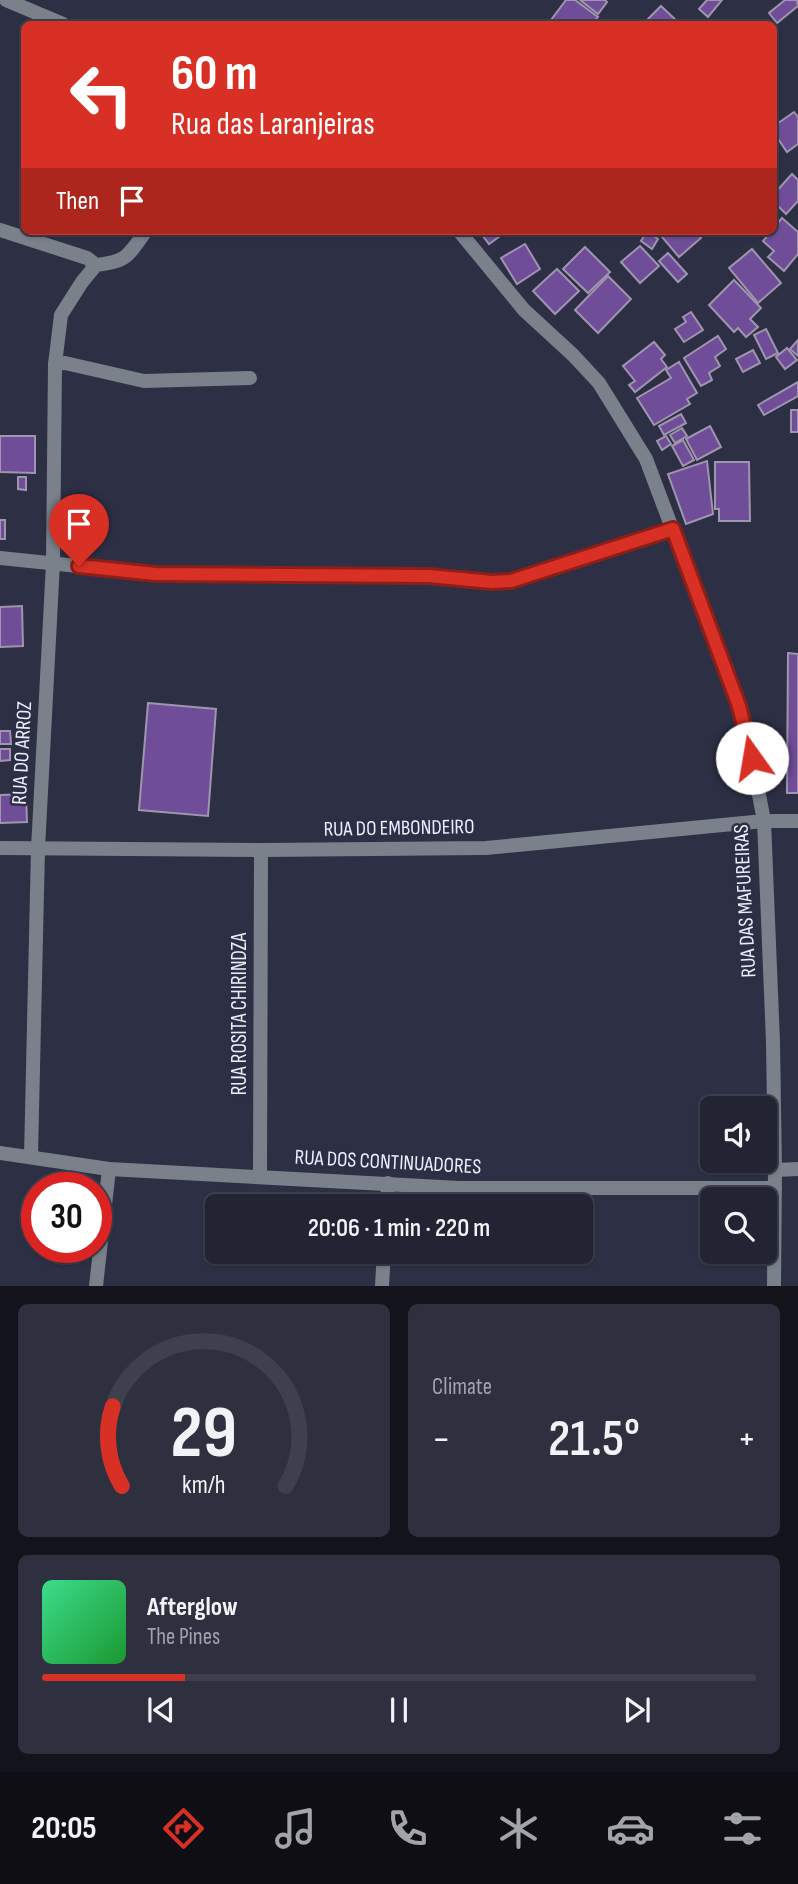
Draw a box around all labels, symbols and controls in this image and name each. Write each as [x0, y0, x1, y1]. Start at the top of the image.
text: 60 m [171, 45, 258, 104]
icon: left [56, 49, 147, 140]
text: Rua das Laranjeiras [171, 105, 375, 144]
icon: arrive [113, 182, 151, 220]
text: Then [56, 186, 99, 217]
pin [49, 494, 109, 566]
icon: arrive [60, 505, 98, 543]
street label: RUA DO ARROZ [7, 700, 37, 805]
position arrow [715, 721, 789, 795]
street label: RUA DO EMBONDEIRO [323, 814, 475, 842]
street label: RUA DAS MAFUREIRAS [728, 824, 762, 978]
street label: RUA ROSITA CHIRINDZA [227, 932, 252, 1095]
map controls [700, 1096, 777, 1264]
button: sound [700, 1096, 777, 1173]
street label: RUA DOS CONTINUADORES [294, 1145, 482, 1179]
speed limit sign: 30 [21, 1172, 112, 1263]
button: search [700, 1187, 777, 1264]
text: 20:06 · 1 min · 220 m [308, 1213, 490, 1244]
text: Climate [432, 1373, 492, 1401]
text: 29 [171, 1391, 237, 1479]
text: 21.5° [548, 1408, 640, 1471]
text: − [432, 1417, 451, 1462]
text: + [737, 1417, 756, 1462]
text: km/h [182, 1470, 226, 1501]
text: Afterglow [147, 1592, 238, 1623]
text: The Pines [147, 1623, 220, 1651]
icon: previous [142, 1691, 180, 1729]
icon: pause [380, 1691, 418, 1729]
icon: next [618, 1691, 656, 1729]
icon: directions [159, 1804, 208, 1853]
icon: music [271, 1804, 320, 1853]
icon: phone [383, 1804, 432, 1853]
icon: climate [494, 1804, 543, 1853]
icon: car [606, 1804, 655, 1853]
icon: filters [718, 1804, 767, 1853]
text: 20:05 [31, 1809, 97, 1848]

